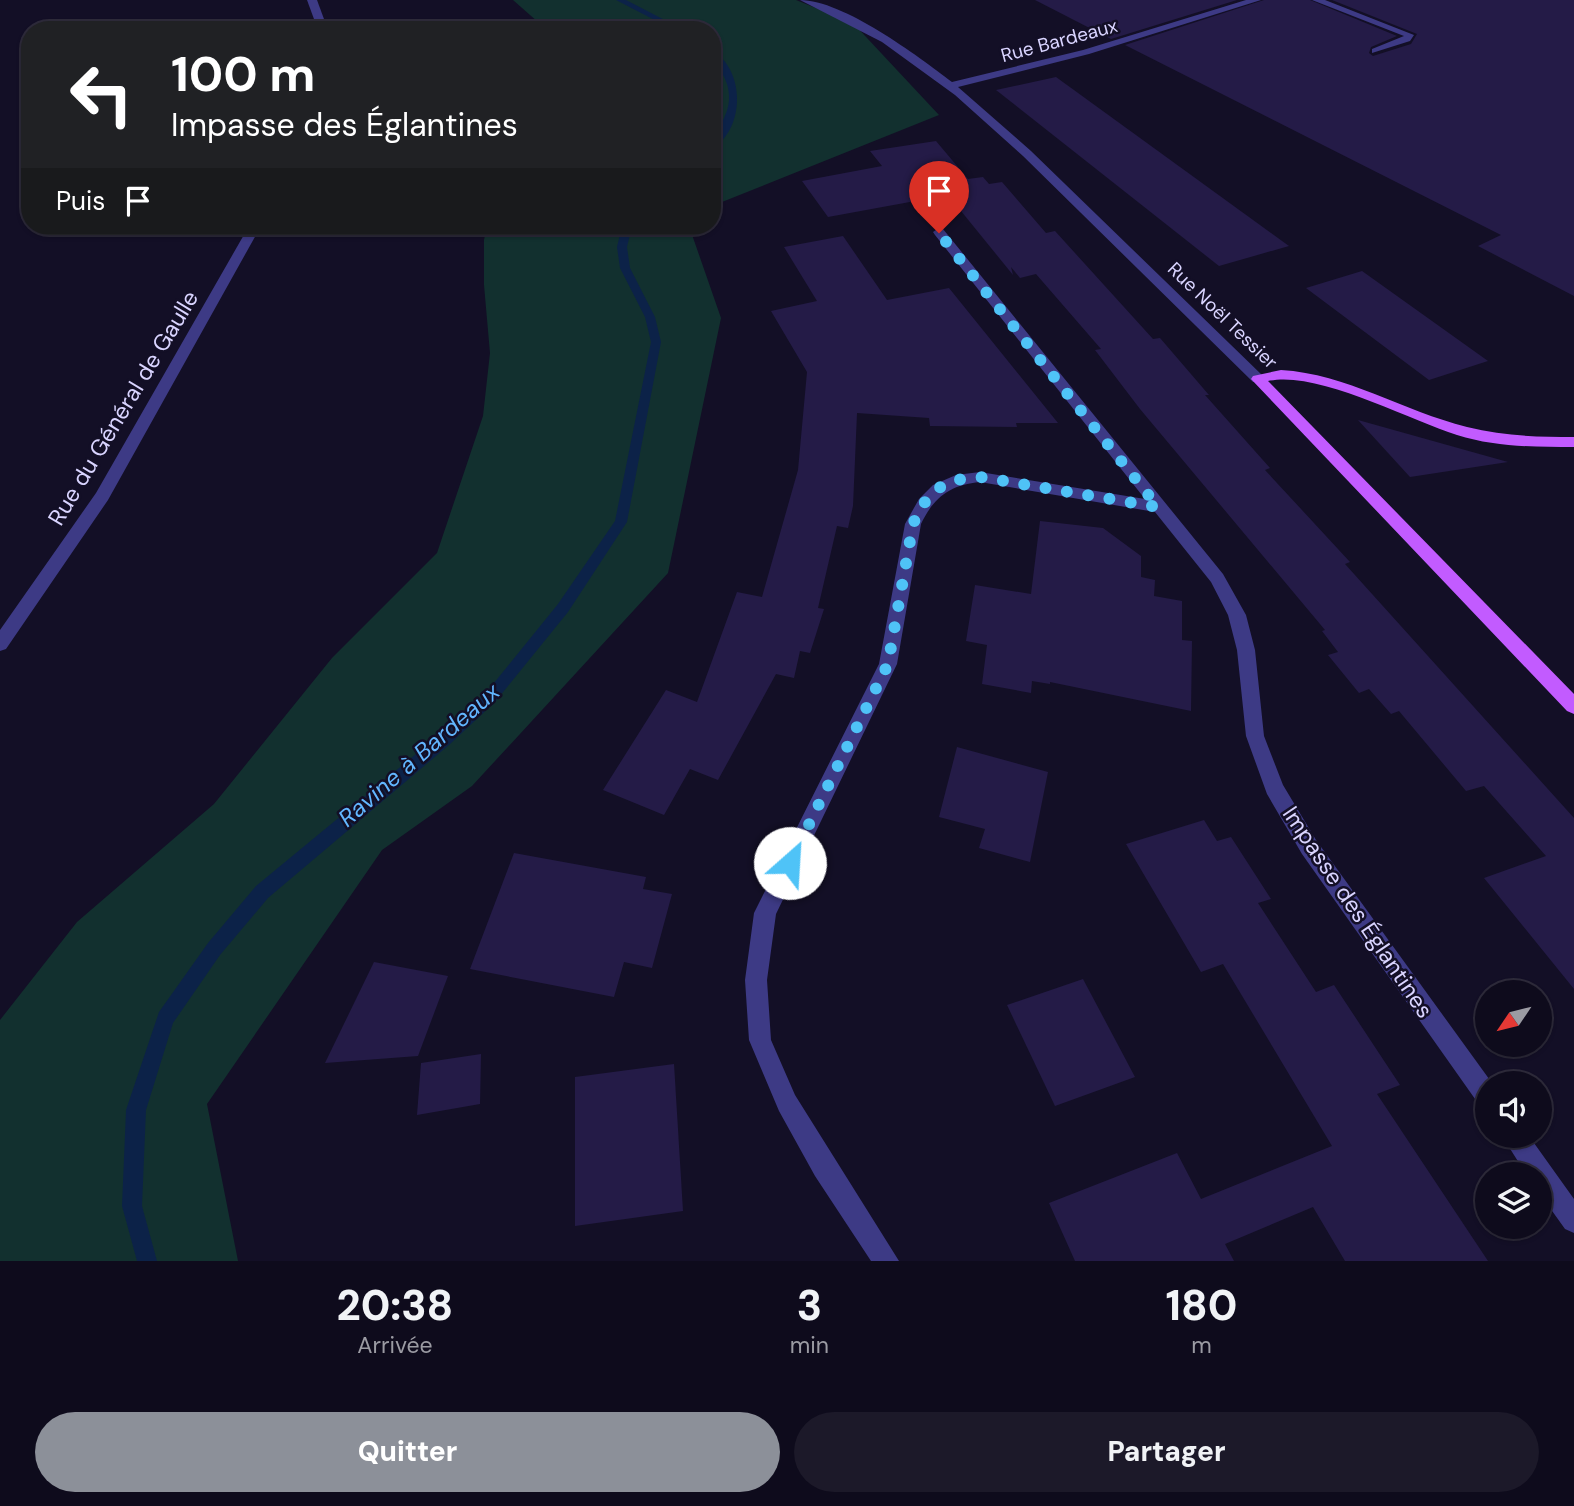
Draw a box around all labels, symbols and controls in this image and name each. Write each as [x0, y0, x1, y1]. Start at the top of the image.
street label: Rue Bardeaux [998, 13, 1121, 68]
text: 100 m [171, 42, 315, 106]
icon: left [56, 49, 147, 140]
text: Impasse des Églantines [171, 104, 518, 146]
pin [909, 161, 969, 233]
icon: arrive [920, 172, 958, 210]
icon: arrive [119, 182, 157, 220]
text: Puis [56, 184, 105, 218]
street label: Rue Noël Tessier [1162, 256, 1283, 374]
street label: Rue du Général de Gaulle [41, 285, 205, 531]
water label: Ravine à Bardeaux [332, 675, 507, 833]
street label: Impasse des Églantines [1276, 800, 1440, 1024]
position arrow [753, 826, 827, 900]
north arrow [1475, 980, 1552, 1057]
map controls [1475, 980, 1552, 1239]
button: sound [1475, 1071, 1552, 1148]
button: layers [1475, 1162, 1552, 1239]
text: 20:38 [337, 1278, 453, 1333]
text: 3 [797, 1278, 822, 1333]
text: 180 [1166, 1278, 1237, 1333]
text: Arrivée [357, 1330, 433, 1360]
text: min [790, 1330, 829, 1360]
text: m [1191, 1330, 1212, 1360]
button: Quitter [35, 1412, 780, 1492]
button: Partager [794, 1412, 1539, 1492]

